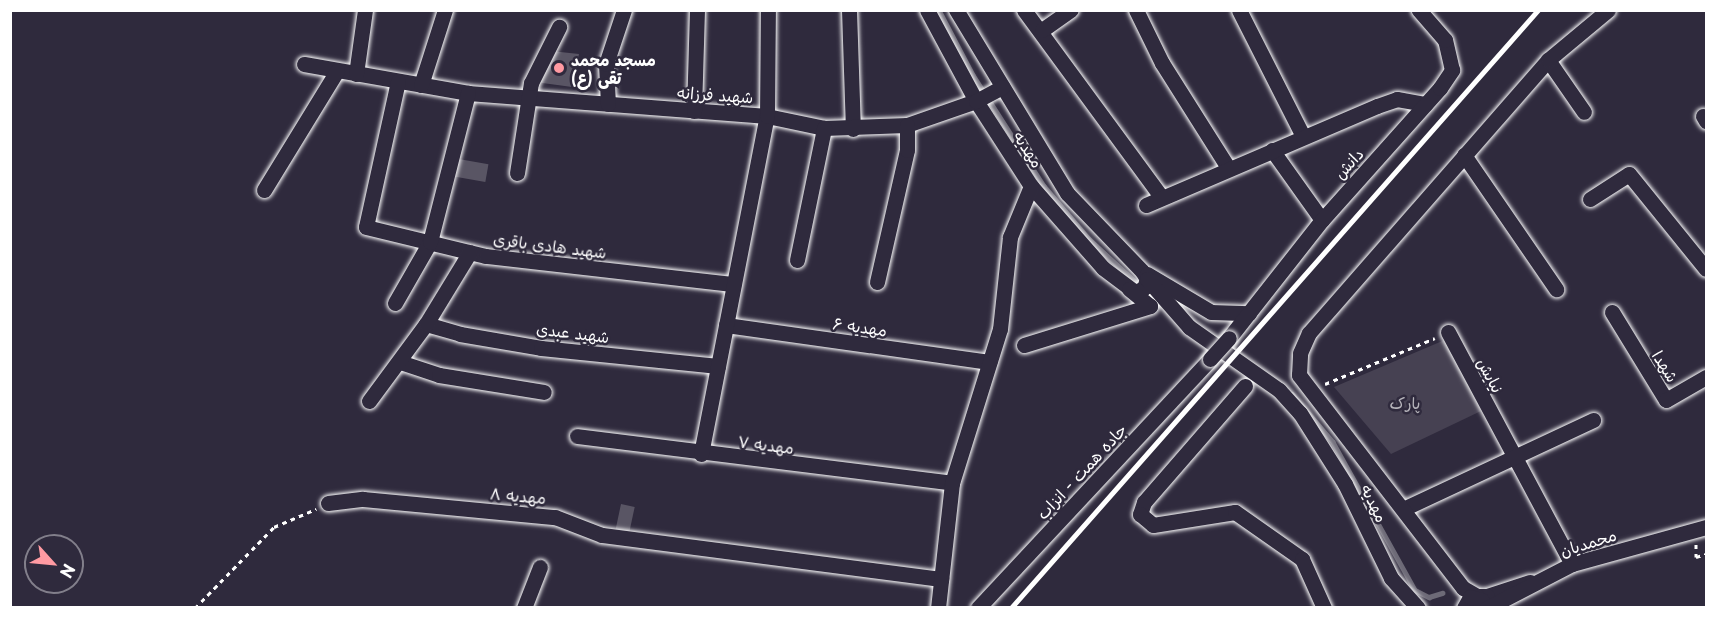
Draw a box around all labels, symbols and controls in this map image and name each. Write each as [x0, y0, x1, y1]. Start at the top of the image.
place label: مسجد محمد تقی (ع) [571, 49, 656, 87]
marker: مسجد محمد تقی (ع) [552, 61, 566, 75]
street label: شهید فرزانه [676, 82, 754, 106]
street label: مهدیه [1010, 127, 1048, 171]
street label: دانش [1329, 144, 1367, 182]
street label: شهید هادی باقری [492, 229, 608, 261]
street label: مهدیه ۶ [832, 313, 888, 339]
street label: شهید عبدی [535, 318, 611, 346]
street label: شهدا [1649, 347, 1683, 385]
street label: نیایش [1474, 354, 1508, 396]
park label: پارک [1389, 392, 1421, 412]
street label: جاده همت - انزاب [1032, 419, 1130, 523]
street label: مهدیه ۷ [737, 431, 795, 457]
street label: مهدیه [1358, 481, 1392, 525]
street label: مهدیه ۸ [489, 483, 547, 507]
street label: محمدیان [1558, 524, 1618, 560]
north arrow [24, 534, 84, 594]
text: N [55, 560, 82, 582]

